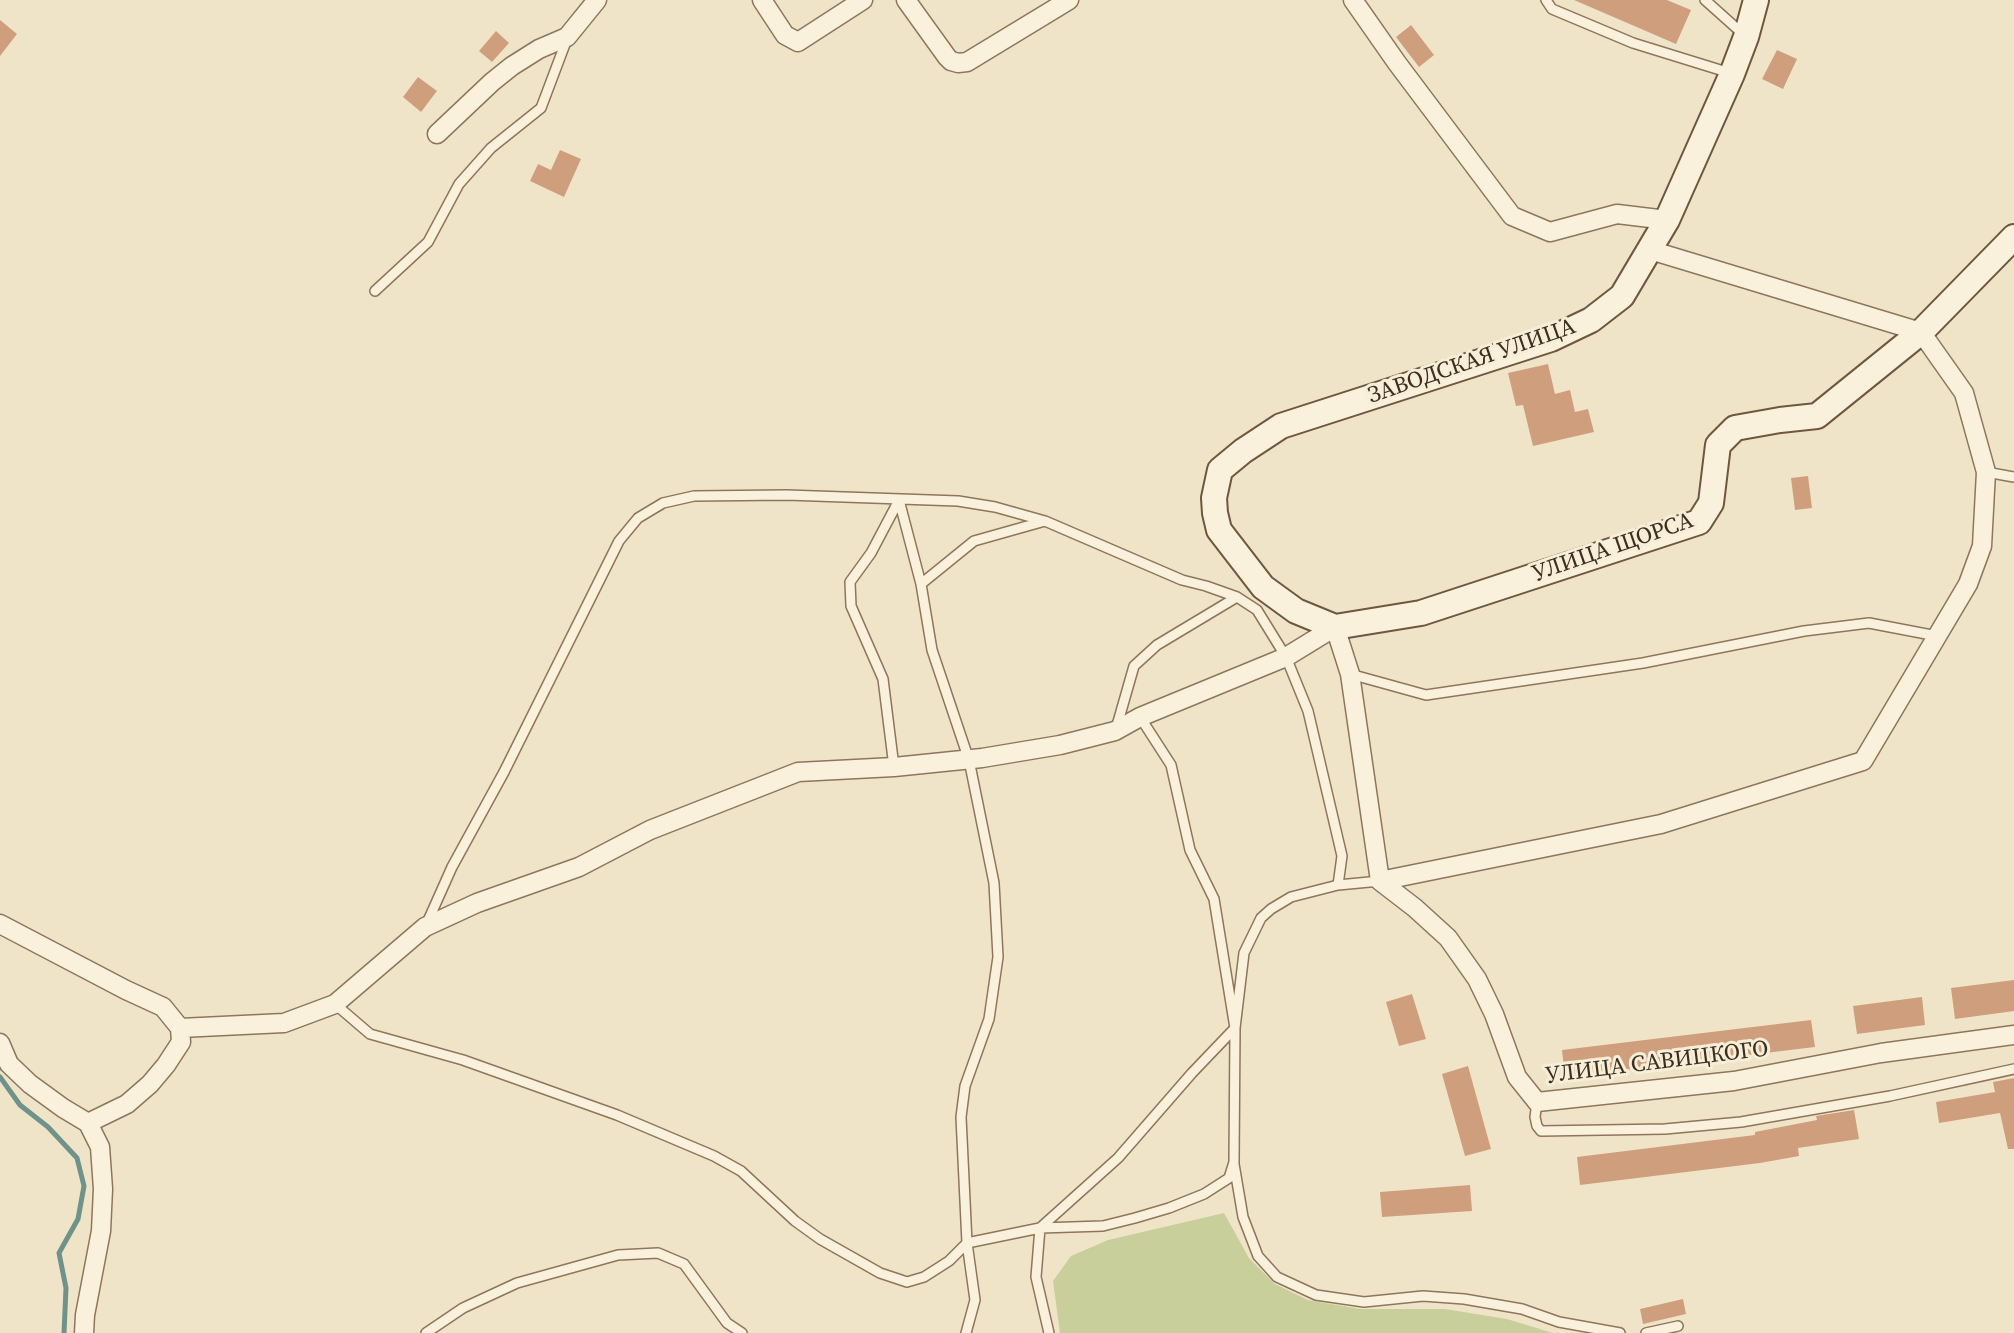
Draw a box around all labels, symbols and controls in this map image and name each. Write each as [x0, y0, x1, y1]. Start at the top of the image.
street label: ЗАВОДСКАЯ УЛИЦА [1364, 313, 1580, 411]
street label: УЛИЦА ЩОРСА [1529, 508, 1697, 588]
street label: УЛИЦА САВИЦКОГО [1544, 1036, 1770, 1090]

